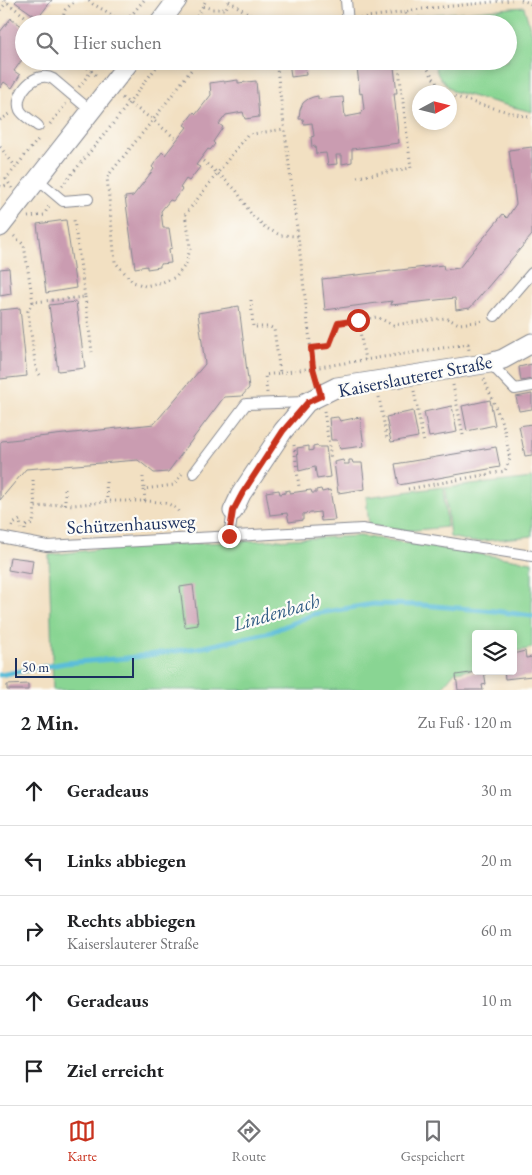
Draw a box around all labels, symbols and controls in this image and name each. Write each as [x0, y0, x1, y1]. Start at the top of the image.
search box [15, 15, 517, 70]
icon: search [33, 29, 61, 57]
text: Hier suchen [73, 30, 162, 55]
north arrow [412, 85, 457, 130]
route start [347, 309, 370, 332]
street label: Kaiserslauterer Straße [336, 349, 494, 403]
street label: Schützenhausweg [66, 508, 197, 540]
route end [218, 525, 241, 548]
water label: Lindenbach [228, 587, 323, 637]
map controls [472, 630, 517, 675]
button: layers [472, 630, 517, 675]
scale bar [15, 655, 134, 678]
text: 50 m [22, 658, 49, 676]
text: 2 Min. [20, 709, 79, 736]
text: Zu Fuß · 120 m [418, 712, 512, 733]
icon: ahead [20, 777, 48, 805]
text: Geradeaus [67, 778, 149, 803]
text: 30 m [481, 780, 512, 801]
icon: left [20, 847, 48, 875]
text: Links abbiegen [67, 848, 186, 873]
text: 20 m [481, 850, 512, 871]
text: Rechts abbiegen [67, 908, 196, 933]
icon: right [20, 917, 48, 945]
text: 60 m [481, 920, 512, 941]
text: Kaiserslauterer Straße [67, 933, 199, 954]
icon: ahead [20, 987, 48, 1015]
text: Geradeaus [67, 988, 149, 1013]
text: 10 m [481, 990, 512, 1011]
icon: arrive [20, 1057, 48, 1085]
text: Ziel erreicht [67, 1058, 164, 1083]
tab: Karte [67, 1117, 97, 1165]
tab: Route [232, 1117, 266, 1165]
tab: Gespeichert [401, 1117, 465, 1165]

